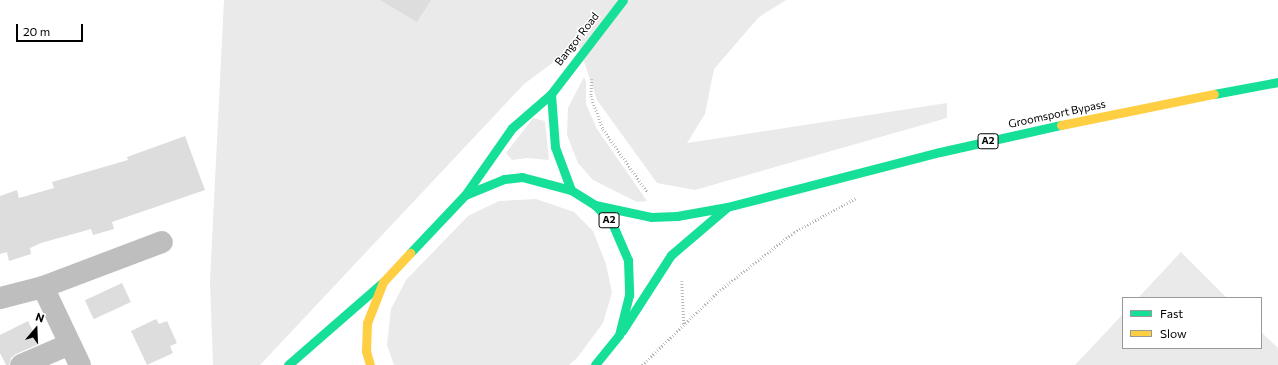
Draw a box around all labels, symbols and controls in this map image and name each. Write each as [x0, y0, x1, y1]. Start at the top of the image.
street label: Bangor Road [552, 10, 602, 68]
scale bar [18, 16, 85, 42]
text: 20 m [23, 24, 50, 38]
street label: Groomsport Bypass [1007, 97, 1107, 131]
road number: A2 [977, 133, 999, 149]
road number: A2 [598, 212, 620, 228]
legend [1122, 297, 1262, 349]
text: Fast [1160, 306, 1183, 320]
north arrow [16, 309, 56, 349]
text: N [34, 310, 46, 325]
text: Slow [1160, 326, 1187, 340]

